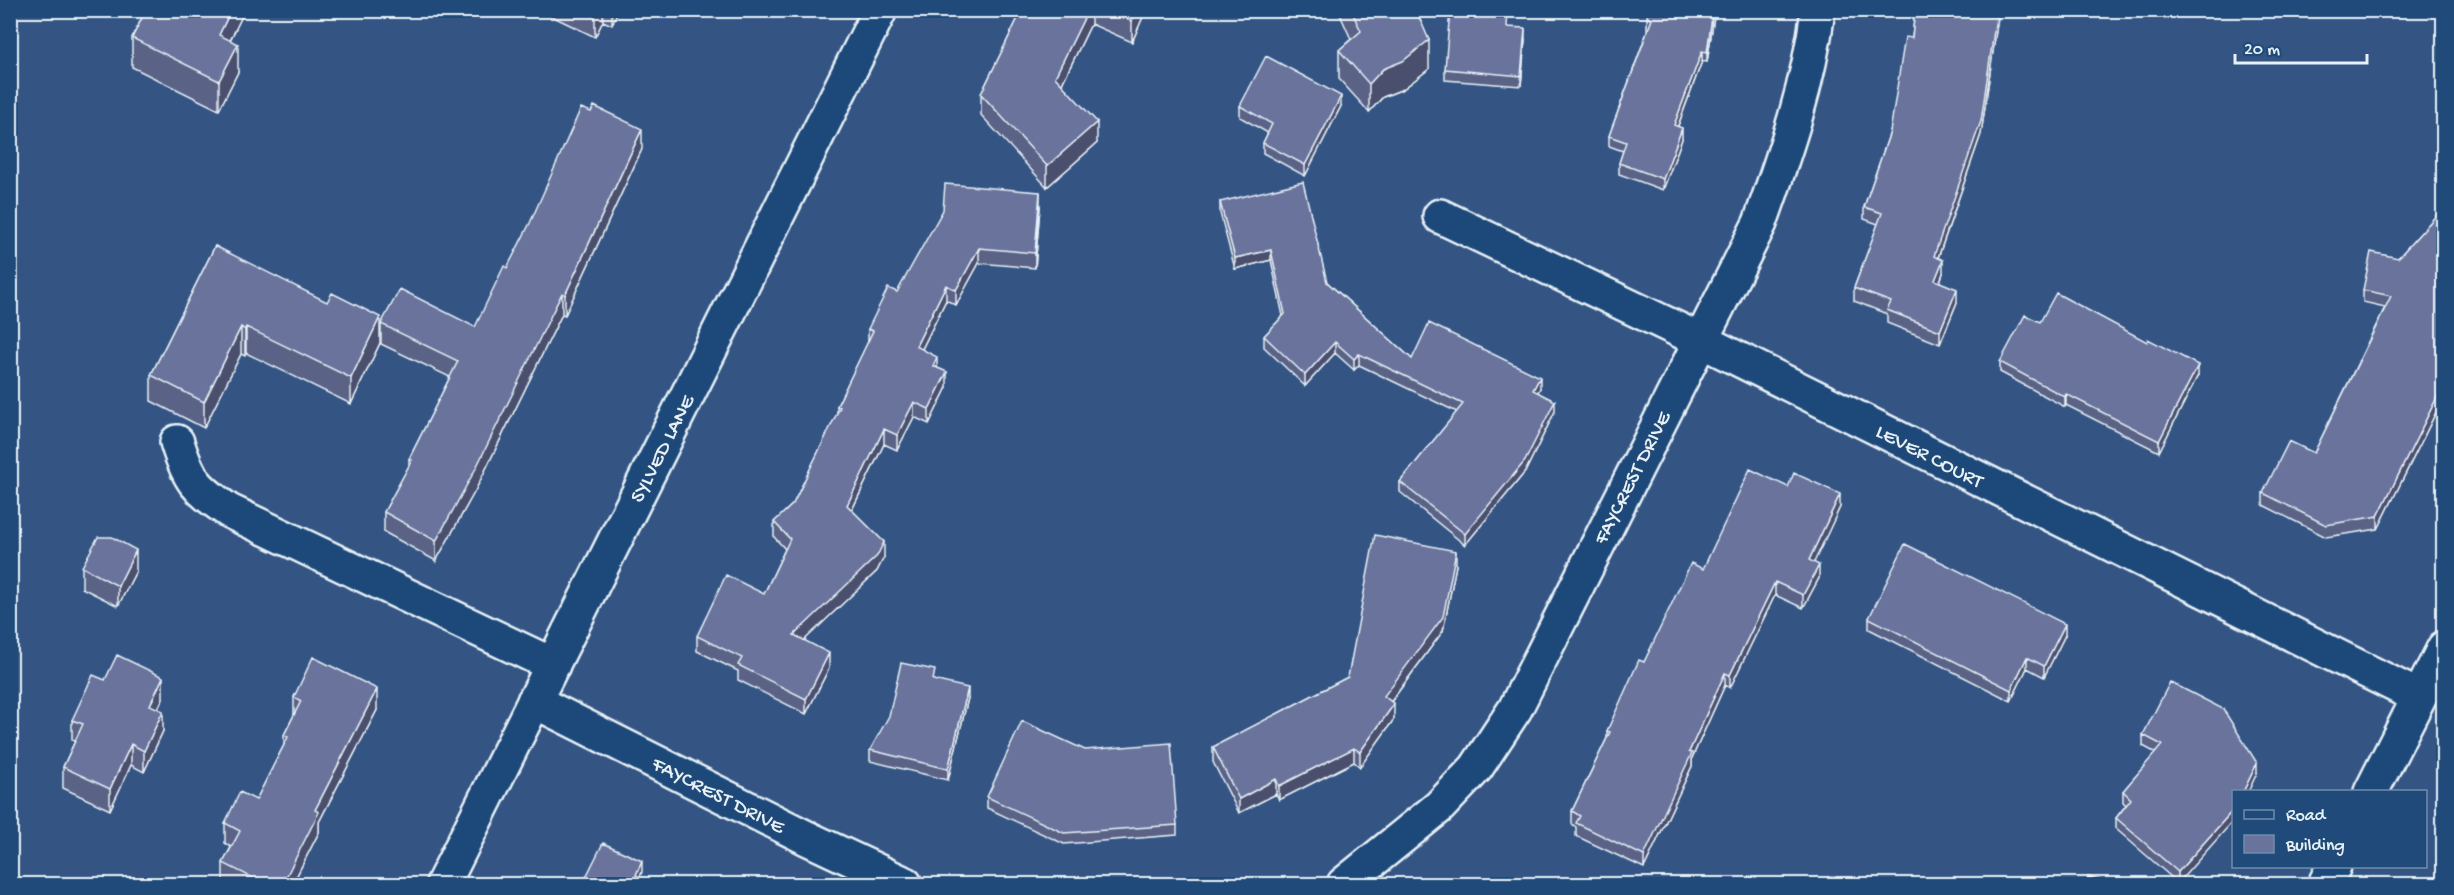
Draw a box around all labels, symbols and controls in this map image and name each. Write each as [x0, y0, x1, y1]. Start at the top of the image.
scale bar [2235, 27, 2367, 65]
text: 20 m [2244, 40, 2280, 61]
street label: SYLVED LANE [626, 391, 702, 508]
street label: FAYCREST DRIVE [1589, 407, 1679, 550]
street label: LEVER COURT [1871, 420, 1987, 496]
street label: FAYCREST DRIVE [646, 752, 789, 842]
legend [2232, 790, 2427, 868]
text: Road [2286, 806, 2327, 827]
text: Building [2285, 836, 2345, 857]

